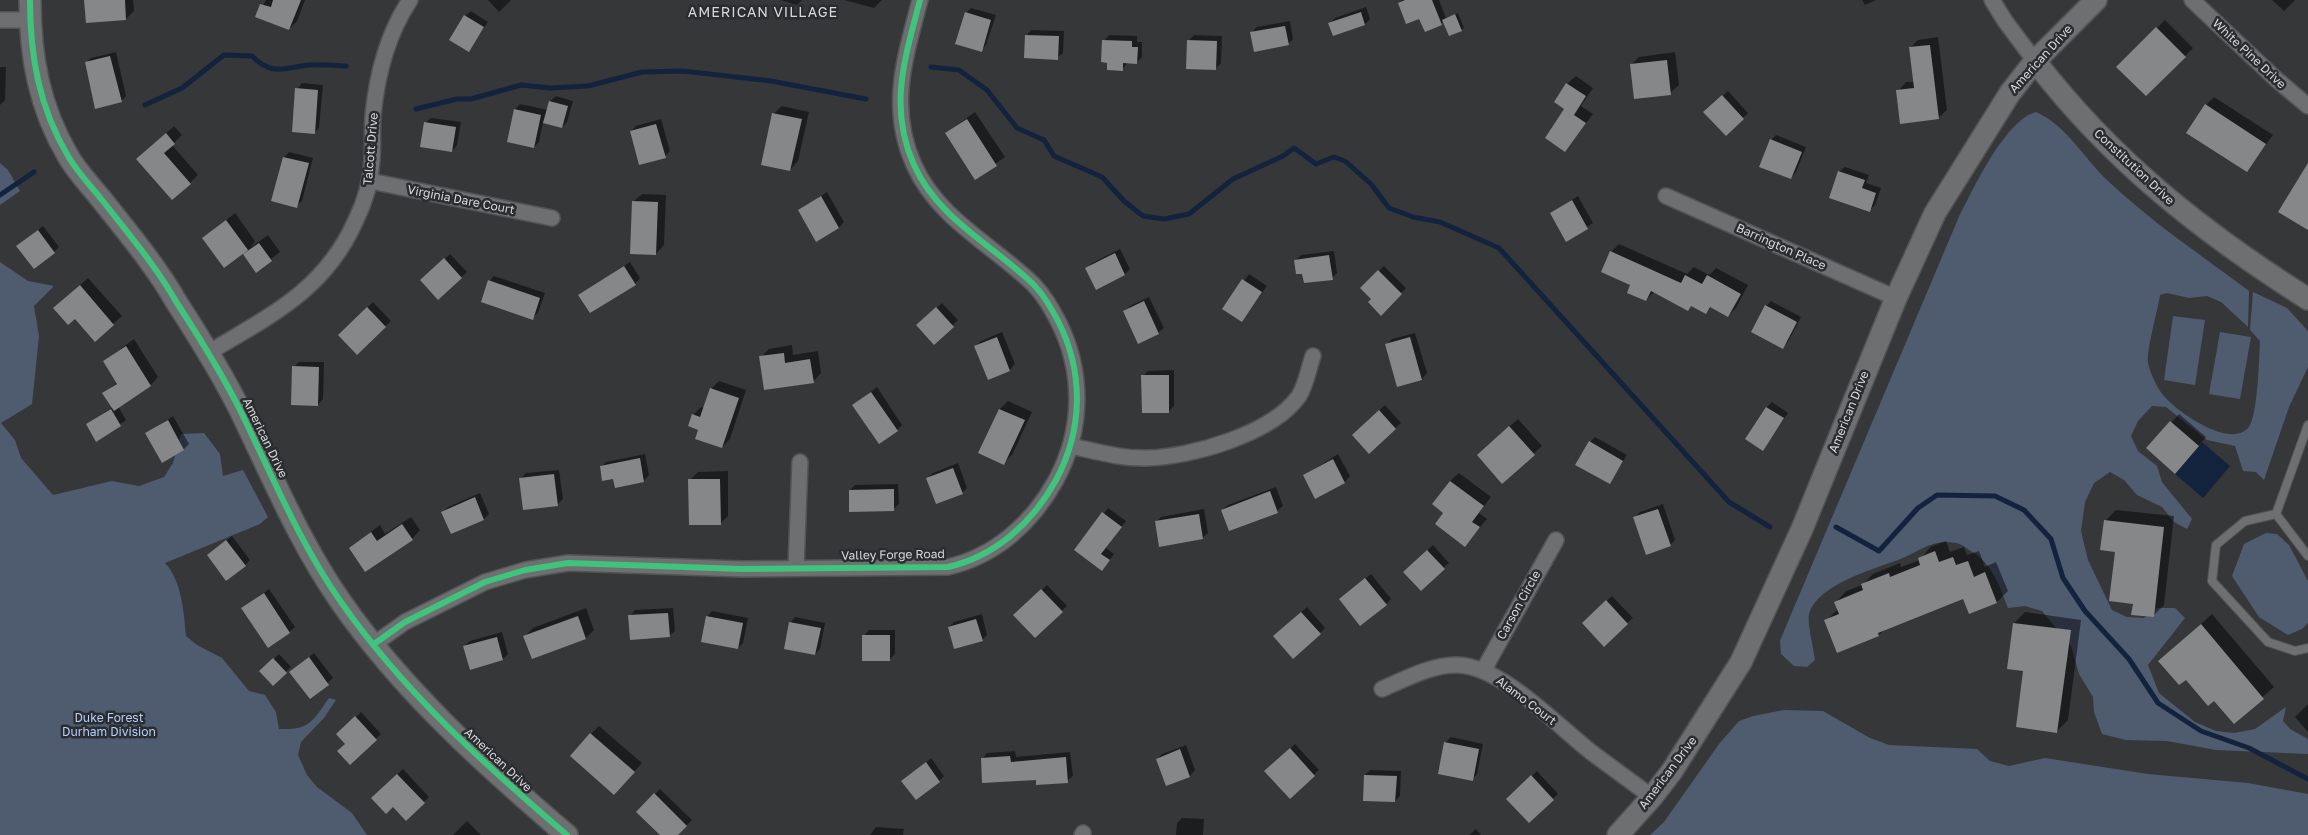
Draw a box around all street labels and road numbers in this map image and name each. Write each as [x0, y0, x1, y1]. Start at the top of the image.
street label: White Pine Drive [2209, 16, 2289, 92]
street label: American Drive [2007, 22, 2075, 96]
street label: Talcott Drive [361, 112, 381, 186]
street label: Constitution Drive [2091, 126, 2177, 208]
street label: Virginia Dare Court [406, 183, 516, 217]
street label: Barrington Place [1734, 221, 1828, 273]
street label: American Drive [1826, 369, 1872, 455]
street label: American Drive [239, 396, 291, 480]
street label: Valley Forge Road [841, 547, 945, 563]
street label: Carson Circle [1494, 568, 1544, 642]
street label: Alamo Court [1493, 674, 1559, 728]
street label: American Drive [461, 725, 535, 795]
street label: American Drive [1636, 734, 1700, 812]

